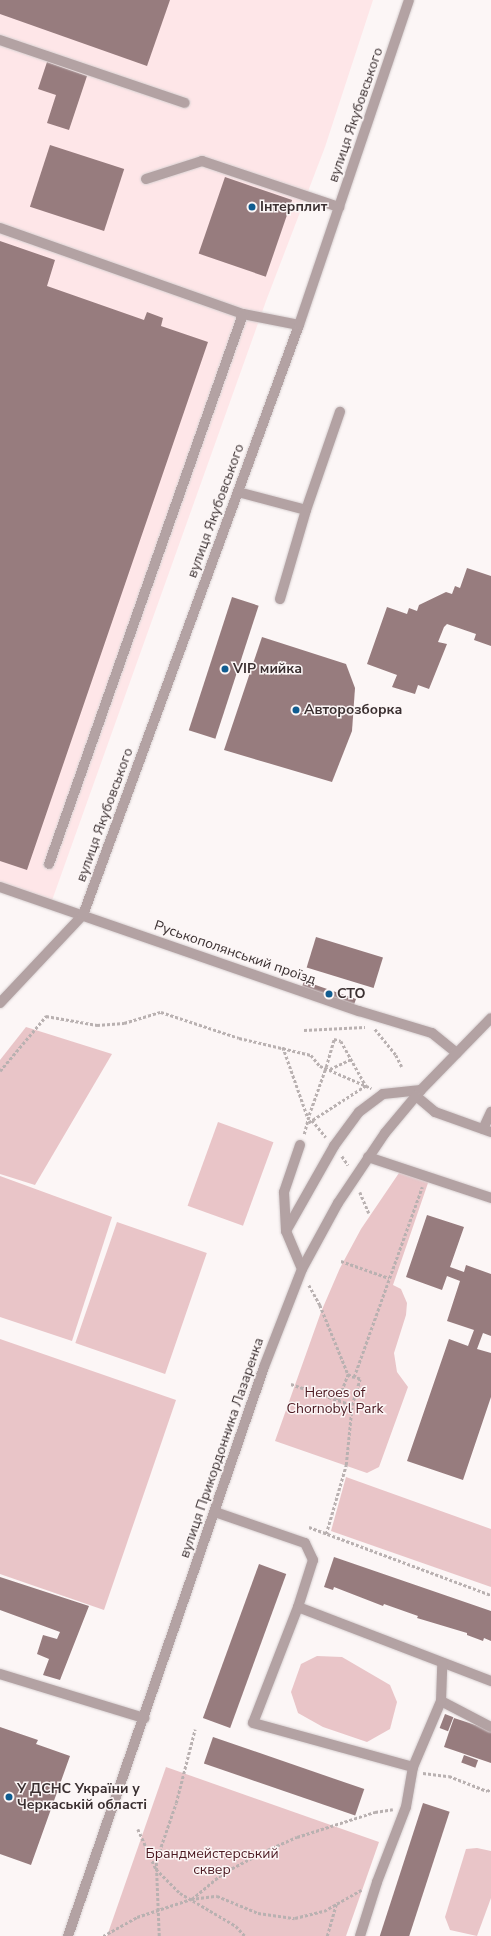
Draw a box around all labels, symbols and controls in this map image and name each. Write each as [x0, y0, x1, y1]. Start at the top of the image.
street label: вулиця Якубовського [325, 45, 387, 185]
place label: Інтерплит [260, 199, 327, 215]
marker: Інтерплит [247, 202, 257, 212]
street label: вулиця Якубовського [184, 442, 248, 580]
place label: VIP мийка [233, 661, 302, 677]
marker: VIP мийка [220, 664, 230, 674]
place label: Авторозборка [304, 702, 402, 718]
marker: Авторозборка [291, 705, 301, 715]
street label: вулиця Якубовського [73, 746, 137, 884]
street label: Руськополянський проїзд [152, 917, 318, 989]
place label: СТО [337, 986, 366, 1002]
marker: СТО [324, 989, 334, 999]
street label: вулиця Прикордонника Лазаренка [176, 1336, 268, 1560]
park label: Heroes of Chornobyl Park [287, 1385, 383, 1418]
place label: У ДСНС України у Черкаській області [17, 1781, 147, 1814]
marker: У ДСНС України у Черкаській області [4, 1792, 14, 1802]
park label: Брандмейстерський сквер [145, 1846, 279, 1878]

